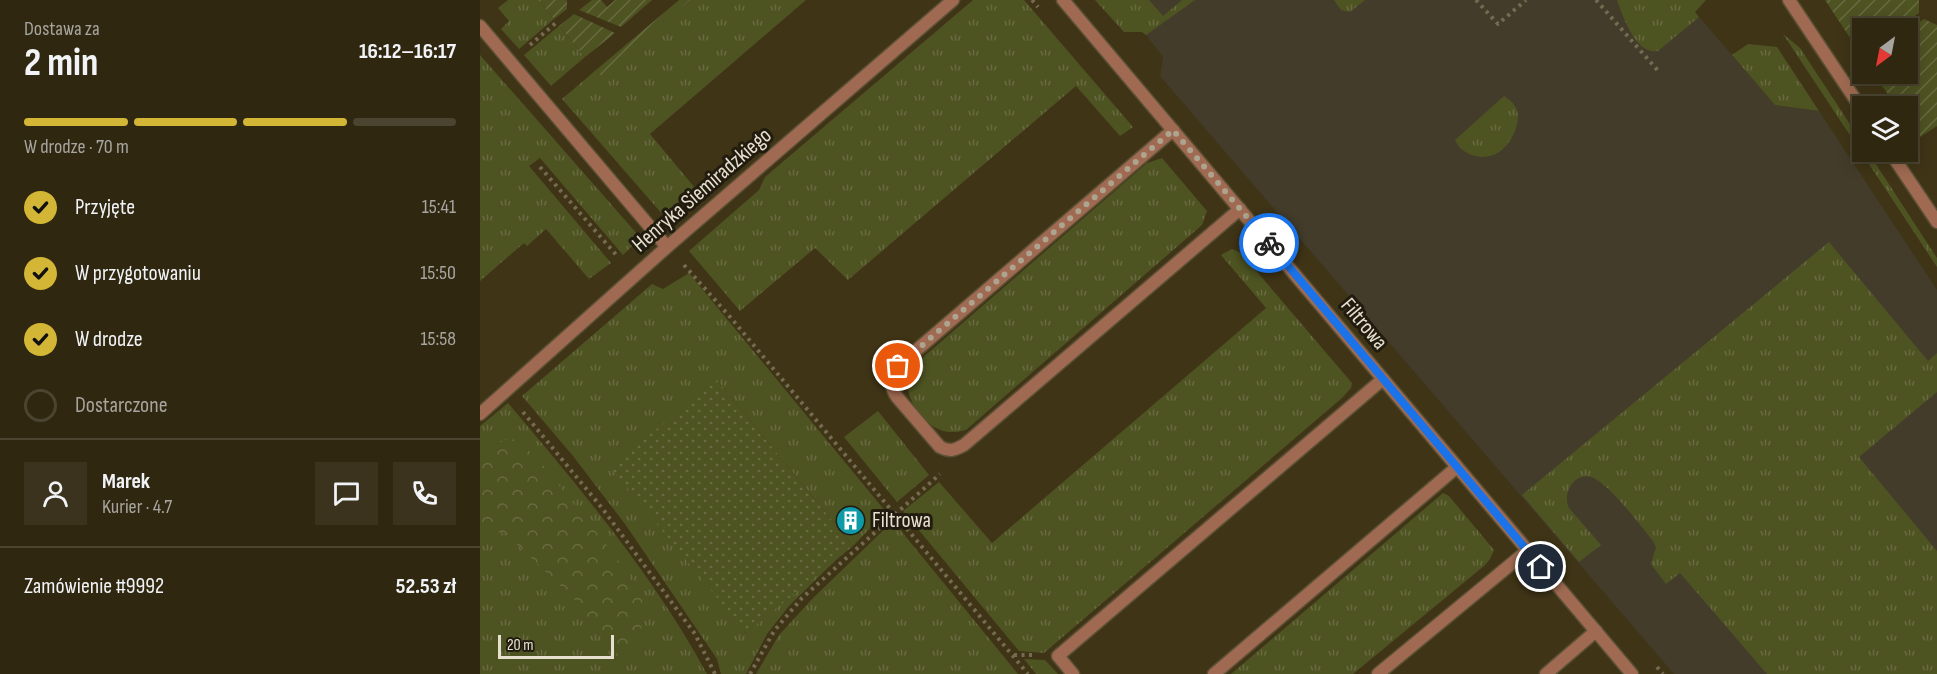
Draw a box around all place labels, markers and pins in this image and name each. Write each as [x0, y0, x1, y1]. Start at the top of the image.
pin [872, 340, 923, 391]
building icon: Filtrowa [835, 504, 867, 536]
place label: Filtrowa [872, 507, 931, 534]
pin [1515, 541, 1566, 592]

